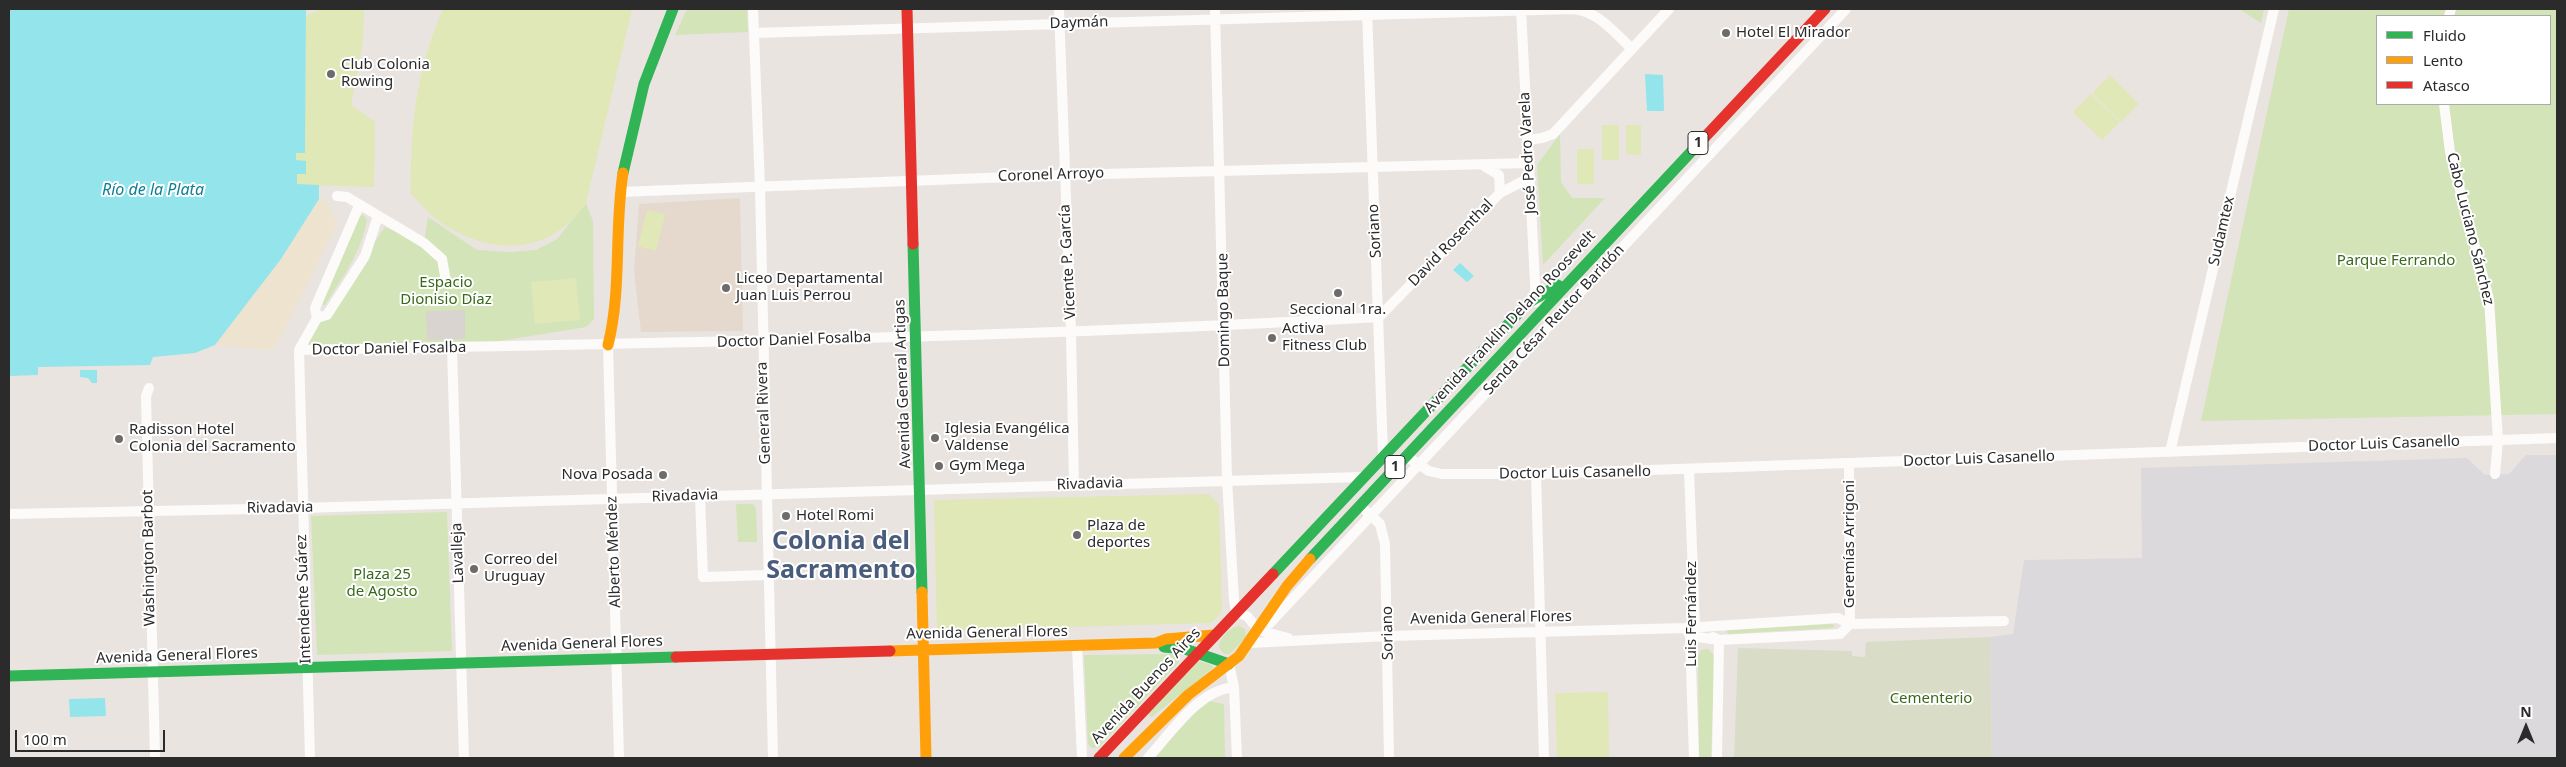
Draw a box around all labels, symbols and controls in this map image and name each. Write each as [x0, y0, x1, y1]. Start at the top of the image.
street label: Daymán [1049, 13, 1109, 33]
legend [2376, 15, 2551, 105]
place label: Hotel El Mirador [1736, 24, 1850, 42]
text: Fluido [2423, 25, 2466, 45]
marker: Hotel El Mirador [1720, 27, 1732, 39]
text: Lento [2423, 50, 2463, 70]
place label: Club Colonia Rowing [341, 56, 430, 91]
marker: Club Colonia Rowing [325, 68, 337, 80]
text: Atasco [2423, 75, 2470, 95]
street label: José Pedro Varela [1516, 92, 1540, 214]
road number: 1 [1688, 132, 1708, 154]
street label: Cabo Luciano Sánchez [2442, 151, 2498, 307]
street label: Coronel Arroyo [998, 164, 1104, 186]
water label: Río de la Plata [102, 180, 204, 200]
street label: Sudamtex [2205, 195, 2239, 267]
street label: David Rosenthal [1405, 196, 1497, 290]
street label: Soriano [1365, 203, 1385, 259]
street label: Vicente P. García [1056, 204, 1080, 320]
street label: Avenida Franklin Delano Roosevelt [1421, 227, 1599, 417]
street label: Senda César Reutor Baridón [1480, 241, 1628, 399]
park label: Parque Ferrando [2337, 252, 2455, 270]
street label: Domingo Baque [1214, 253, 1234, 367]
place label: Liceo Departamental Juan Luis Perrou [736, 270, 883, 305]
park label: Espacio Dionisio Díaz [400, 274, 492, 309]
marker: Liceo Departamental Juan Luis Perrou [720, 282, 732, 294]
marker: Seccional 1ra. [1332, 287, 1344, 299]
street label: Avenida General Artigas [891, 299, 915, 469]
place label: Seccional 1ra. [1290, 301, 1386, 319]
place label: Activa Fitness Club [1282, 320, 1367, 355]
street label: Doctor Daniel Fosalba [716, 328, 872, 352]
marker: Activa Fitness Club [1266, 332, 1278, 344]
street label: Doctor Daniel Fosalba [312, 339, 466, 359]
street label: General Rivera [753, 361, 775, 465]
place label: Iglesia Evangélica Valdense [945, 420, 1070, 455]
place label: Radisson Hotel Colonia del Sacramento [129, 421, 296, 456]
marker: Iglesia Evangélica Valdense [929, 432, 941, 444]
street label: Doctor Luis Casanello [2308, 432, 2460, 456]
marker: Radisson Hotel Colonia del Sacramento [113, 433, 125, 445]
street label: Doctor Luis Casanello [1903, 447, 2055, 471]
road number: 1 [1385, 456, 1405, 478]
place label: Gym Mega [949, 457, 1025, 475]
marker: Gym Mega [933, 460, 945, 472]
street label: Doctor Luis Casanello [1499, 463, 1651, 483]
place label: Nova Posada [562, 466, 653, 484]
marker: Nova Posada [657, 469, 669, 481]
street label: Rivadavia [1056, 474, 1124, 494]
street label: Geremías Arrigoni [1841, 480, 1859, 608]
street label: Rivadavia [651, 486, 719, 506]
street label: Washington Barbot [139, 490, 159, 626]
street label: Alberto Méndez [603, 496, 625, 608]
street label: Rivadavia [246, 498, 314, 518]
place label: Hotel Romi [796, 507, 874, 525]
marker: Hotel Romi [780, 510, 792, 522]
place label: Plaza de deportes [1087, 517, 1150, 552]
street label: Lavalleja [448, 522, 468, 584]
district label: Colonia del Sacramento [766, 527, 916, 586]
marker: Plaza de deportes [1071, 529, 1083, 541]
street label: Intendente Suárez [293, 534, 315, 664]
place label: Correo del Uruguay [484, 551, 558, 586]
street label: Luis Fernández [1683, 561, 1701, 667]
marker: Correo del Uruguay [468, 563, 480, 575]
park label: Plaza 25 de Agosto [346, 566, 418, 601]
street label: Soriano [1379, 606, 1397, 660]
street label: Avenida General Flores [1410, 608, 1572, 628]
street label: Avenida General Flores [906, 623, 1068, 643]
street label: Avenida Buenos Aires [1088, 624, 1204, 748]
street label: Avenida General Flores [501, 632, 663, 656]
street label: Avenida General Flores [96, 644, 258, 668]
park label: Cementerio [1890, 690, 1972, 708]
north arrow [2501, 702, 2551, 752]
text: N [2520, 702, 2532, 721]
scale bar [18, 720, 168, 752]
text: 100 m [23, 729, 67, 749]

